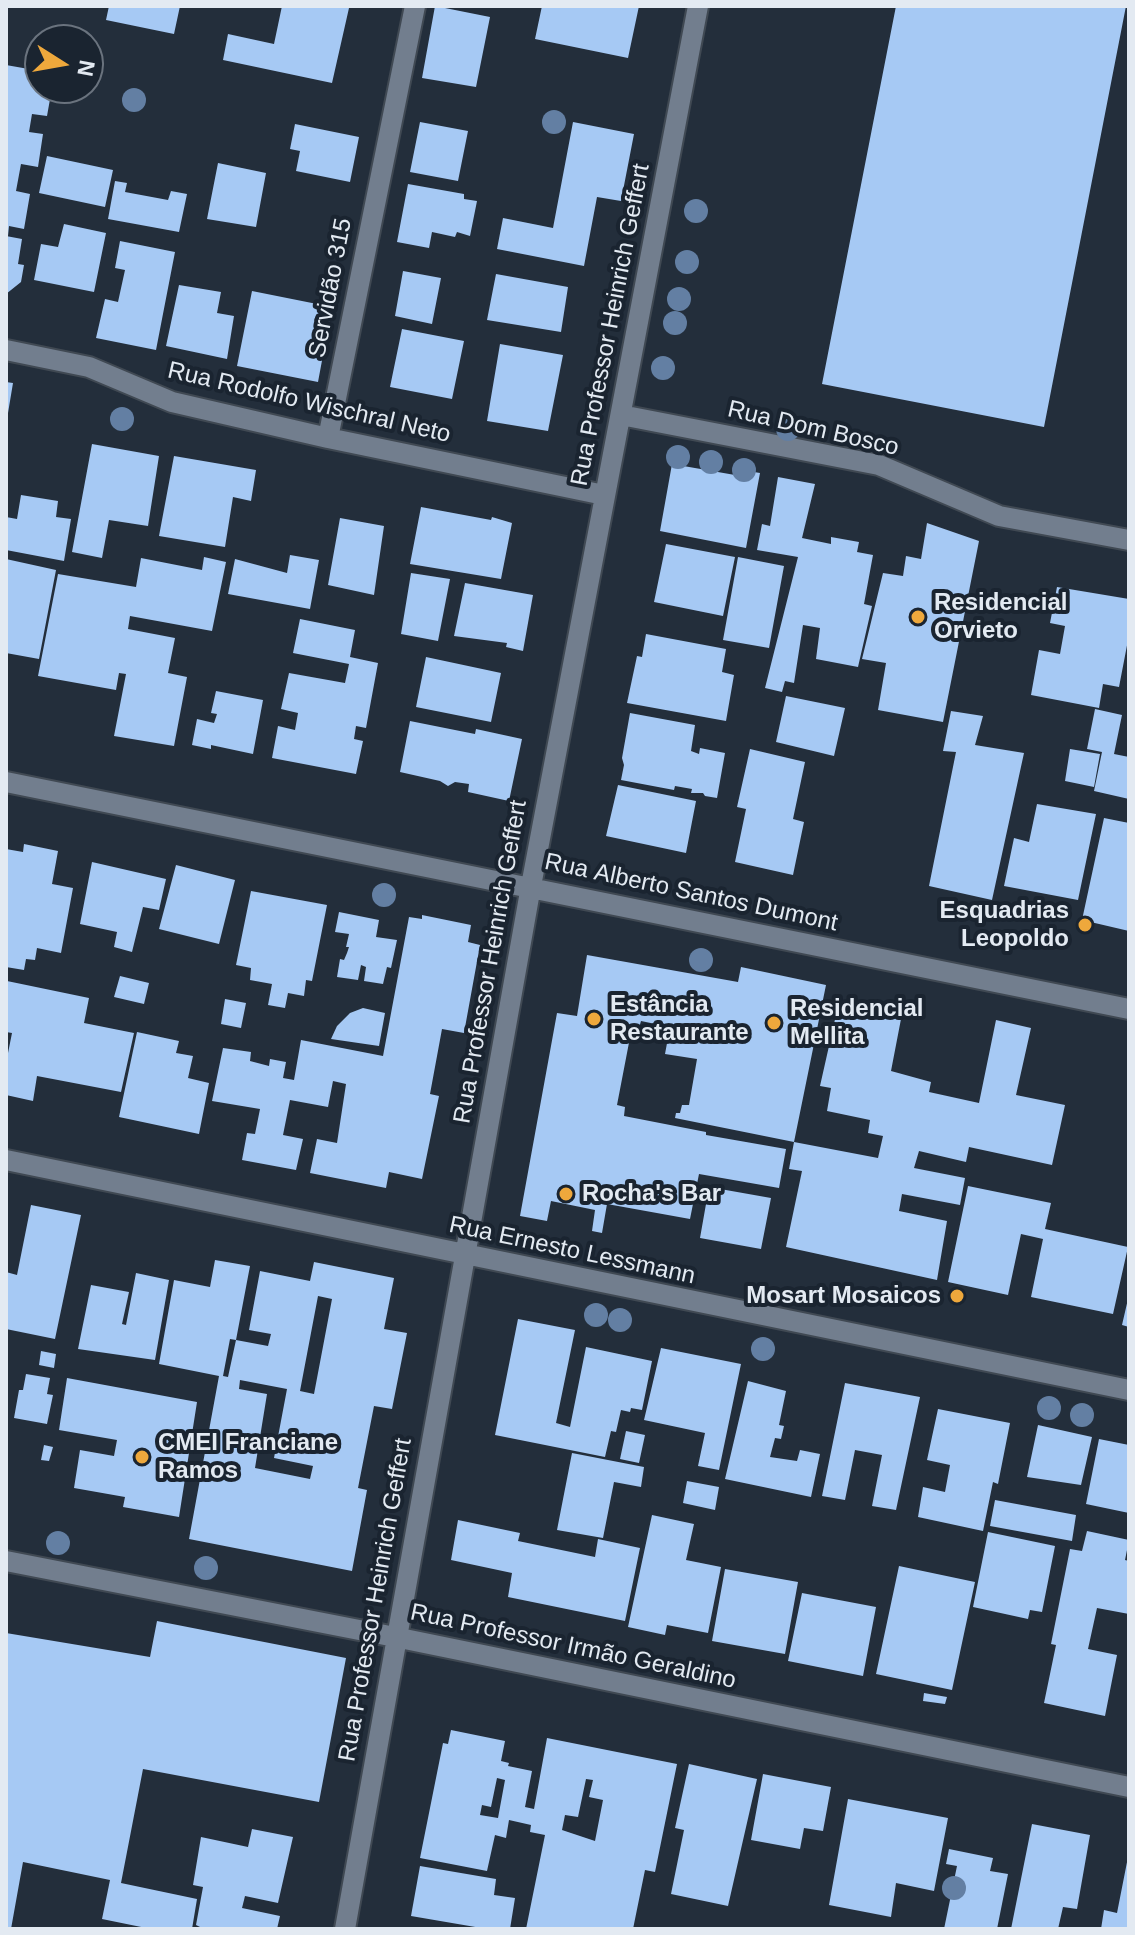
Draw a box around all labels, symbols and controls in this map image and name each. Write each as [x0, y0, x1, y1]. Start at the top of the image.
north arrow [24, 24, 104, 104]
text: N [72, 58, 100, 78]
street label: Rua Professor Heinrich Geffert [566, 161, 656, 489]
street label: Servidão 315 [303, 216, 359, 360]
street label: Rua Rodolfo Wischral Neto [165, 356, 453, 450]
street label: Rua Dom Bosco [725, 395, 901, 463]
place label: Residencial Orvieto [934, 589, 1067, 645]
marker: Residencial Orvieto [909, 608, 927, 626]
street label: Rua Professor Heinrich Geffert [448, 798, 534, 1126]
street label: Rua Alberto Santos Dumont [542, 848, 840, 938]
place label: Esquadrias Leopoldo [940, 897, 1069, 953]
marker: Esquadrias Leopoldo [1076, 916, 1094, 934]
place label: Estância Restaurante [610, 991, 749, 1047]
place label: Residencial Mellita [790, 995, 923, 1051]
marker: Estância Restaurante [585, 1010, 603, 1028]
marker: Residencial Mellita [765, 1014, 783, 1032]
place label: Rocha's Bar [582, 1180, 721, 1208]
marker: Rocha's Bar [557, 1185, 575, 1203]
street label: Rua Ernesto Lessmann [446, 1211, 698, 1291]
place label: Mosart Mosaicos [746, 1282, 941, 1310]
marker: Mosart Mosaicos [948, 1287, 966, 1305]
place label: CMEI Franciane Ramos [158, 1429, 338, 1485]
street label: Rua Professor Heinrich Geffert [333, 1436, 419, 1764]
marker: CMEI Franciane Ramos [133, 1448, 151, 1466]
street label: Rua Professor Irmão Geraldino [408, 1598, 738, 1696]

